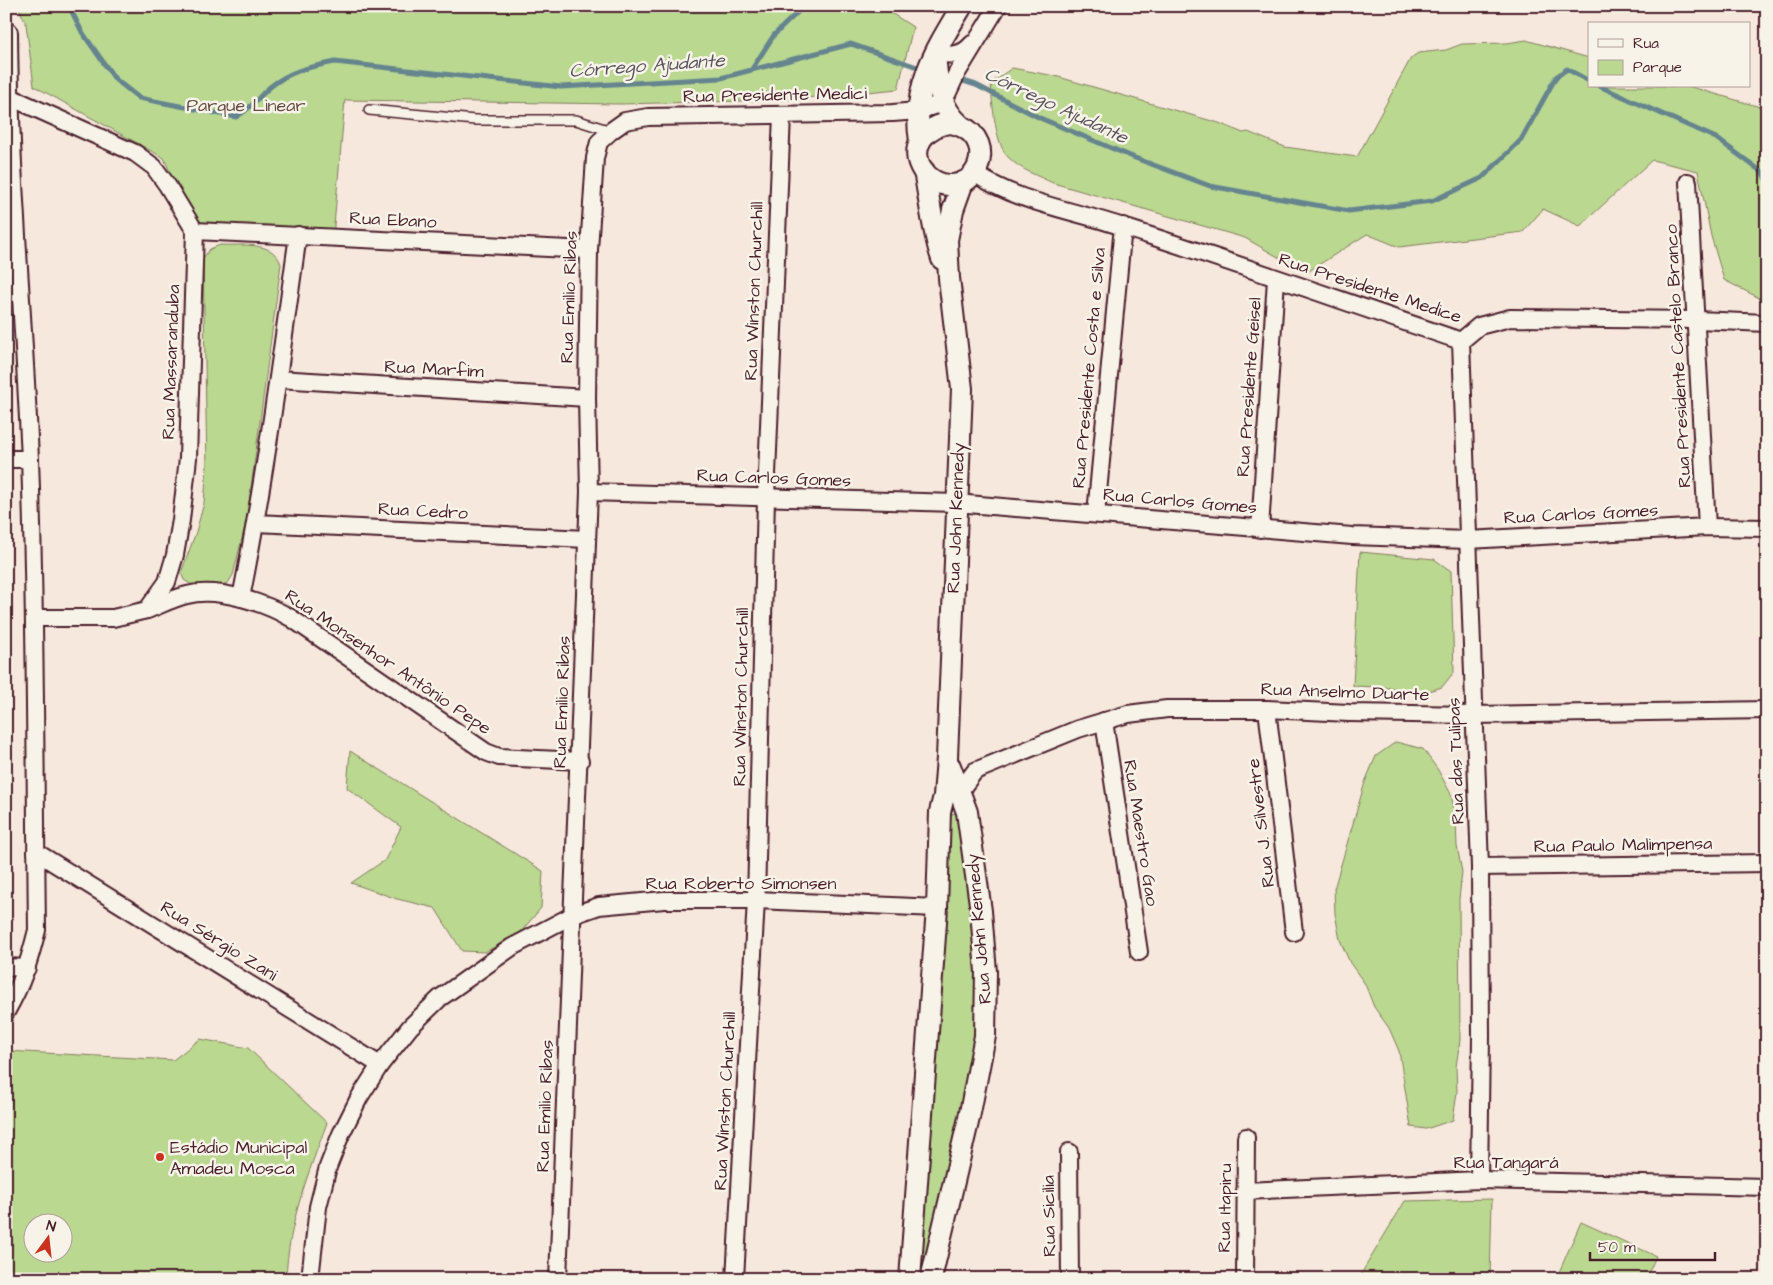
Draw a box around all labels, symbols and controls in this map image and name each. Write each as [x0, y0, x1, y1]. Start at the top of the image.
legend [1588, 22, 1750, 88]
text: Rua [1633, 33, 1659, 54]
water label: Córrego Ajudante [568, 47, 727, 85]
text: Parque [1633, 57, 1682, 78]
water label: Córrego Ajudante [980, 61, 1134, 152]
street label: Rua Presidente Medici [683, 81, 868, 109]
park label: Parque Linear [187, 93, 306, 118]
street label: Rua Winston Churchill [738, 201, 770, 381]
street label: Rua Ebano [349, 205, 437, 235]
street label: Rua Presidente Castelo Branco [1659, 224, 1697, 488]
street label: Rua Emilio Ribas [554, 230, 584, 364]
street label: Rua Presidente Costa e Silva [1066, 247, 1112, 489]
street label: Rua Presidente Medice [1275, 247, 1465, 330]
street label: Rua Massaranduba [156, 284, 186, 440]
street label: Rua Presidente Geisel [1230, 296, 1268, 478]
street label: Rua Marfim [384, 354, 484, 384]
street label: Rua John Kennedy [941, 442, 972, 594]
street label: Rua Carlos Gomes [696, 463, 852, 493]
street label: Rua Carlos Gomes [1102, 482, 1258, 520]
street label: Rua Cedro [377, 496, 469, 526]
street label: Rua Carlos Gomes [1503, 497, 1659, 531]
street label: Rua Monsenhor Antônio Pepe [280, 583, 496, 741]
street label: Rua Winston Churchill [727, 607, 755, 787]
street label: Rua Emilio Ribas [547, 635, 577, 769]
street label: Rua Anselmo Duarte [1260, 677, 1430, 707]
street label: Rua das Tulipas [1441, 697, 1471, 825]
street label: Rua J. Silvestre [1241, 757, 1281, 889]
street label: Rua Maestro Gao [1117, 758, 1165, 908]
street label: Rua Paulo Malimpensa [1533, 831, 1713, 859]
street label: Rua John Kennedy [960, 853, 999, 1005]
street label: Rua Roberto Simonsen [646, 871, 836, 896]
street label: Rua Sérgio Zani [155, 895, 283, 988]
street label: Rua Winston Churchill [708, 1011, 742, 1191]
street label: Rua Emilio Ribas [530, 1039, 560, 1173]
place label: Estádio Municipal Amadeu Mosca [170, 1135, 307, 1181]
street label: Rua Tangará [1453, 1150, 1559, 1176]
marker: Estádio Municipal Amadeu Mosca [154, 1151, 166, 1163]
street label: Rua Itapiru [1212, 1163, 1238, 1253]
street label: Rua Sicilia [1036, 1175, 1062, 1257]
north arrow [22, 1212, 72, 1262]
text: N [44, 1216, 58, 1237]
scale bar [1590, 1230, 1716, 1262]
text: 50 m [1598, 1237, 1636, 1258]

